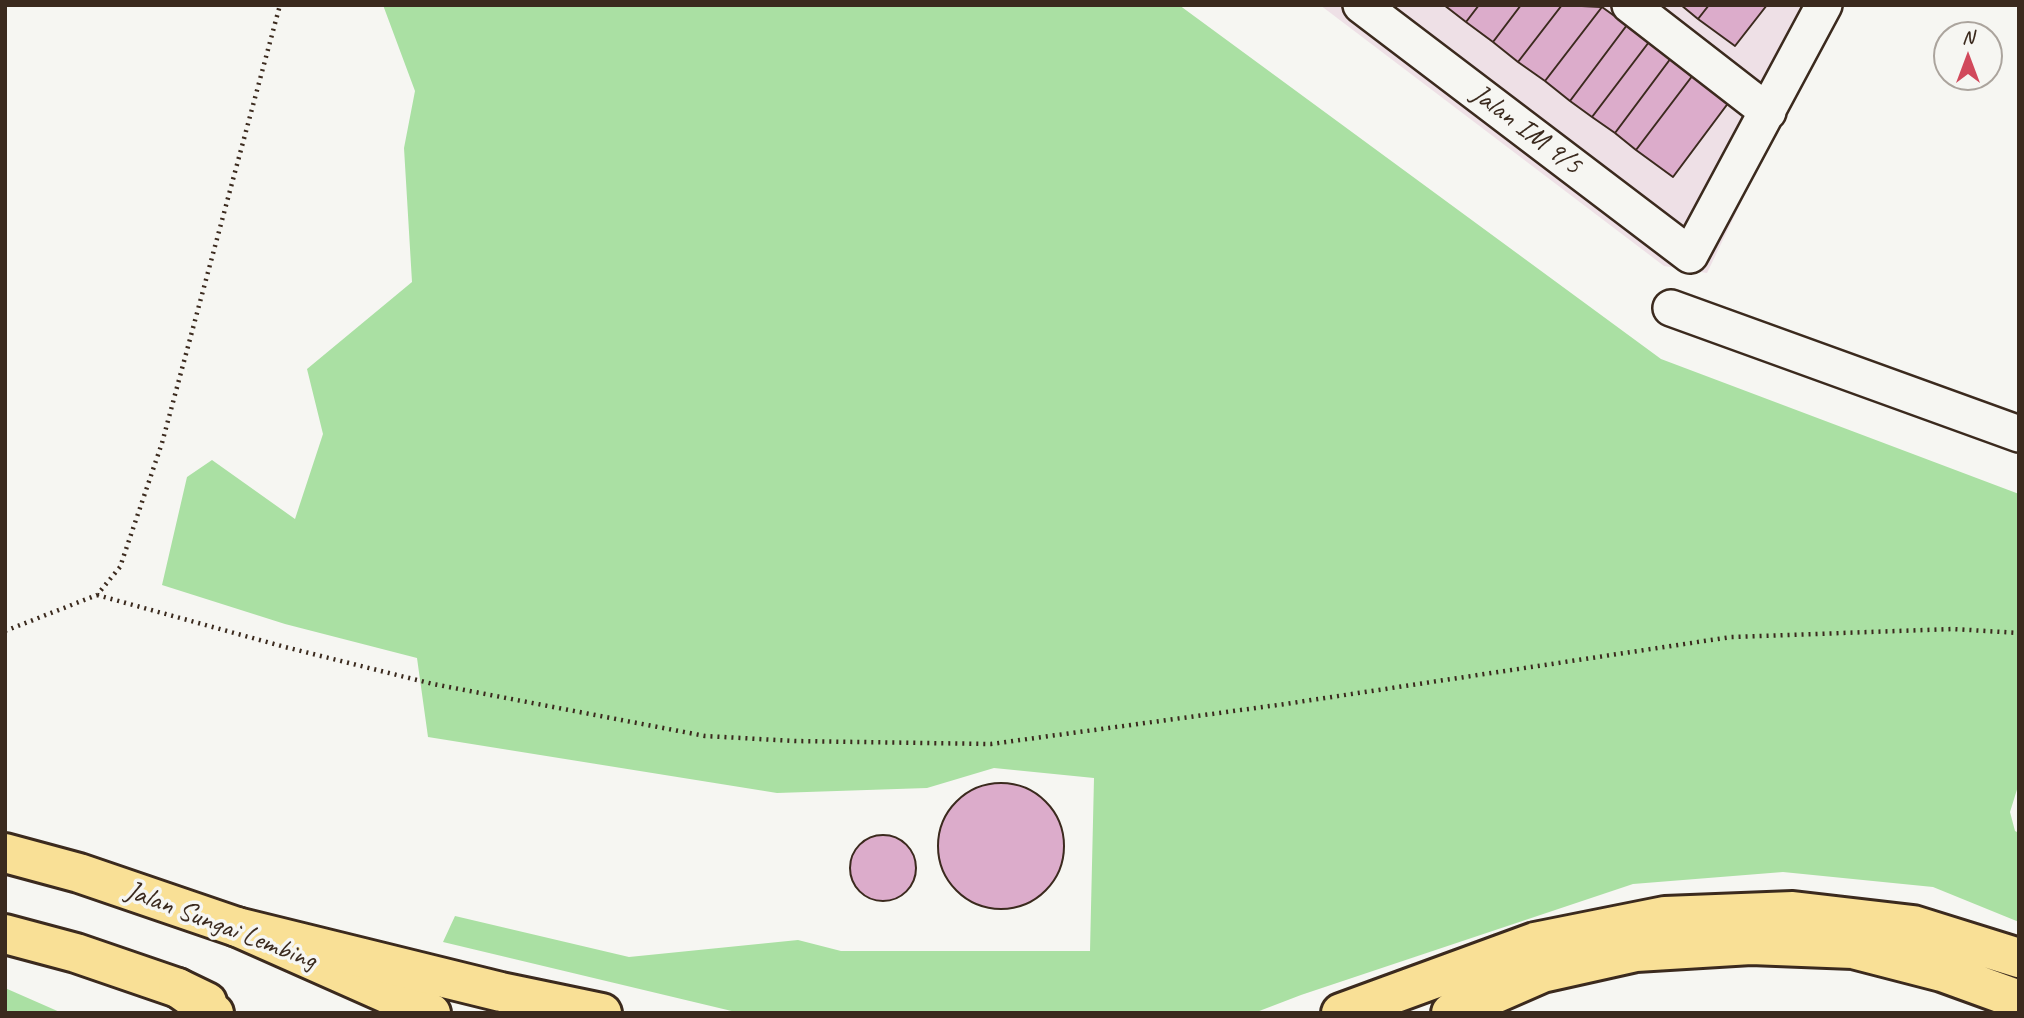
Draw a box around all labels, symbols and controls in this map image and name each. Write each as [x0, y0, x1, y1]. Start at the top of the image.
north arrow [1933, 21, 2003, 91]
text: N [1962, 25, 1974, 49]
street label: Jalan IM 9/5 [1464, 78, 1588, 182]
street label: Jalan Sungai Lembing [121, 874, 321, 978]

